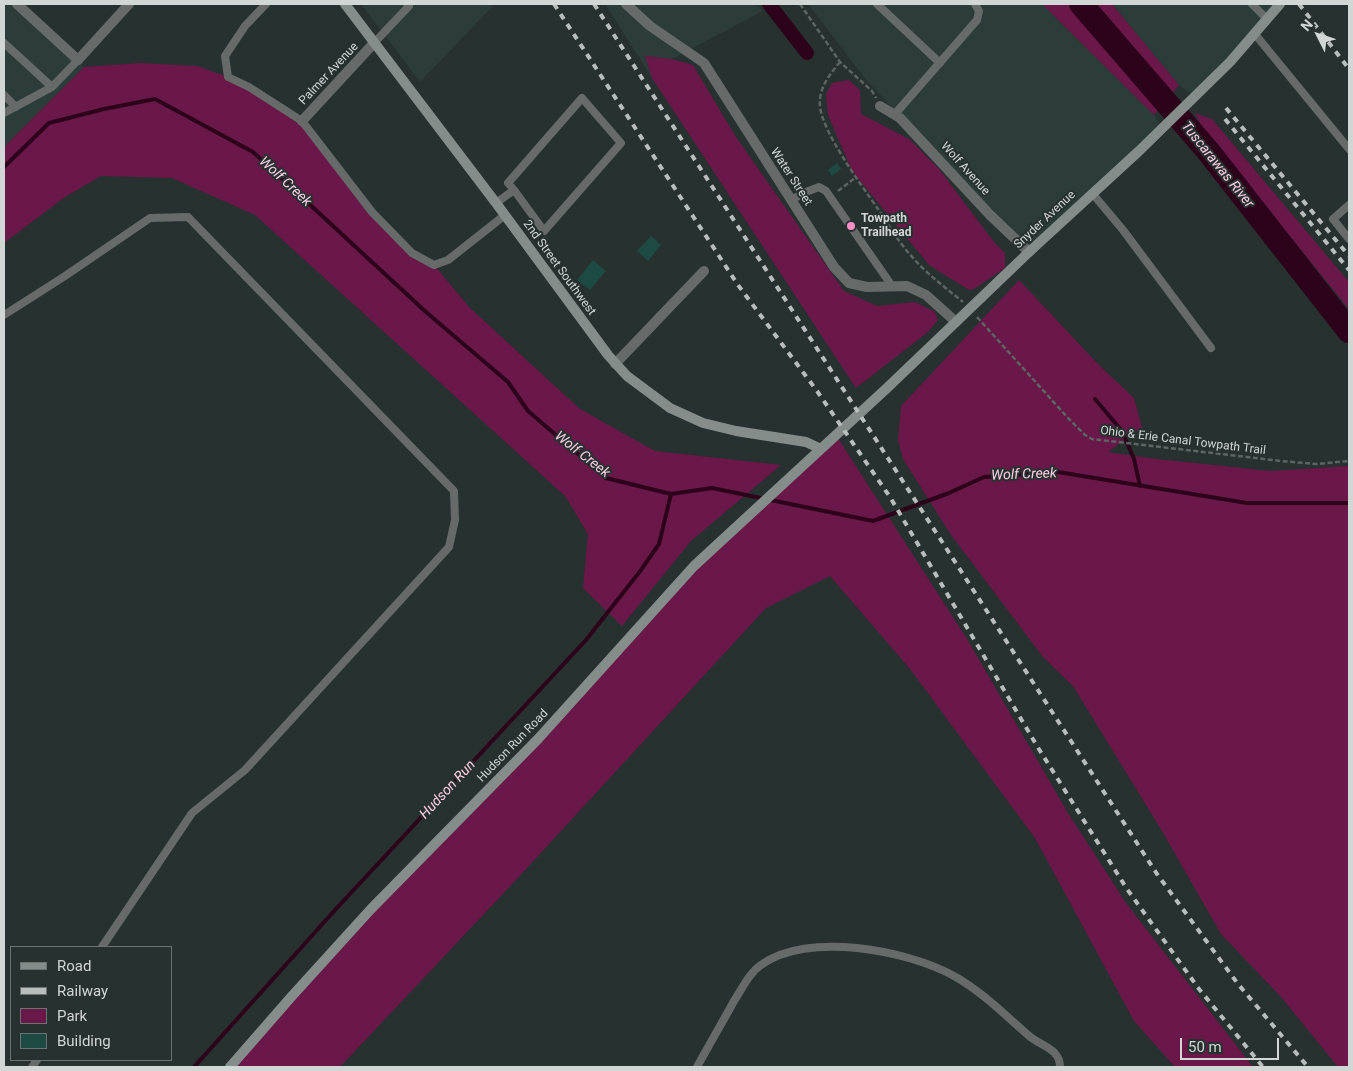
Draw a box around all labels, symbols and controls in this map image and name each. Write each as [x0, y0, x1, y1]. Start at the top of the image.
north arrow [1293, 10, 1343, 60]
text: N [1297, 16, 1316, 34]
street label: Palmer Avenue [296, 40, 362, 108]
water label: Tuscarawas River [1177, 118, 1257, 212]
street label: Wolf Avenue [937, 139, 993, 199]
street label: Water Street [767, 145, 815, 209]
water label: Wolf Creek [255, 153, 315, 211]
street label: Snyder Avenue [1011, 188, 1079, 252]
place label: Towpath Trailhead [861, 212, 911, 240]
street label: 2nd Street Southwest [520, 218, 598, 318]
marker: Towpath Trailhead [845, 220, 857, 232]
street label: Ohio & Erie Canal Towpath Trail [1099, 424, 1267, 458]
water label: Wolf Creek [551, 428, 613, 482]
water label: Wolf Creek [991, 465, 1057, 485]
street label: Hudson Run Road [475, 707, 551, 785]
water label: Hudson Run [417, 757, 479, 823]
legend [10, 946, 172, 1061]
text: Road [57, 957, 91, 975]
text: Railway [57, 982, 108, 1000]
text: Park [57, 1007, 87, 1025]
scale bar [1183, 1028, 1282, 1060]
text: Building [57, 1032, 111, 1050]
text: 50 m [1188, 1038, 1222, 1056]

